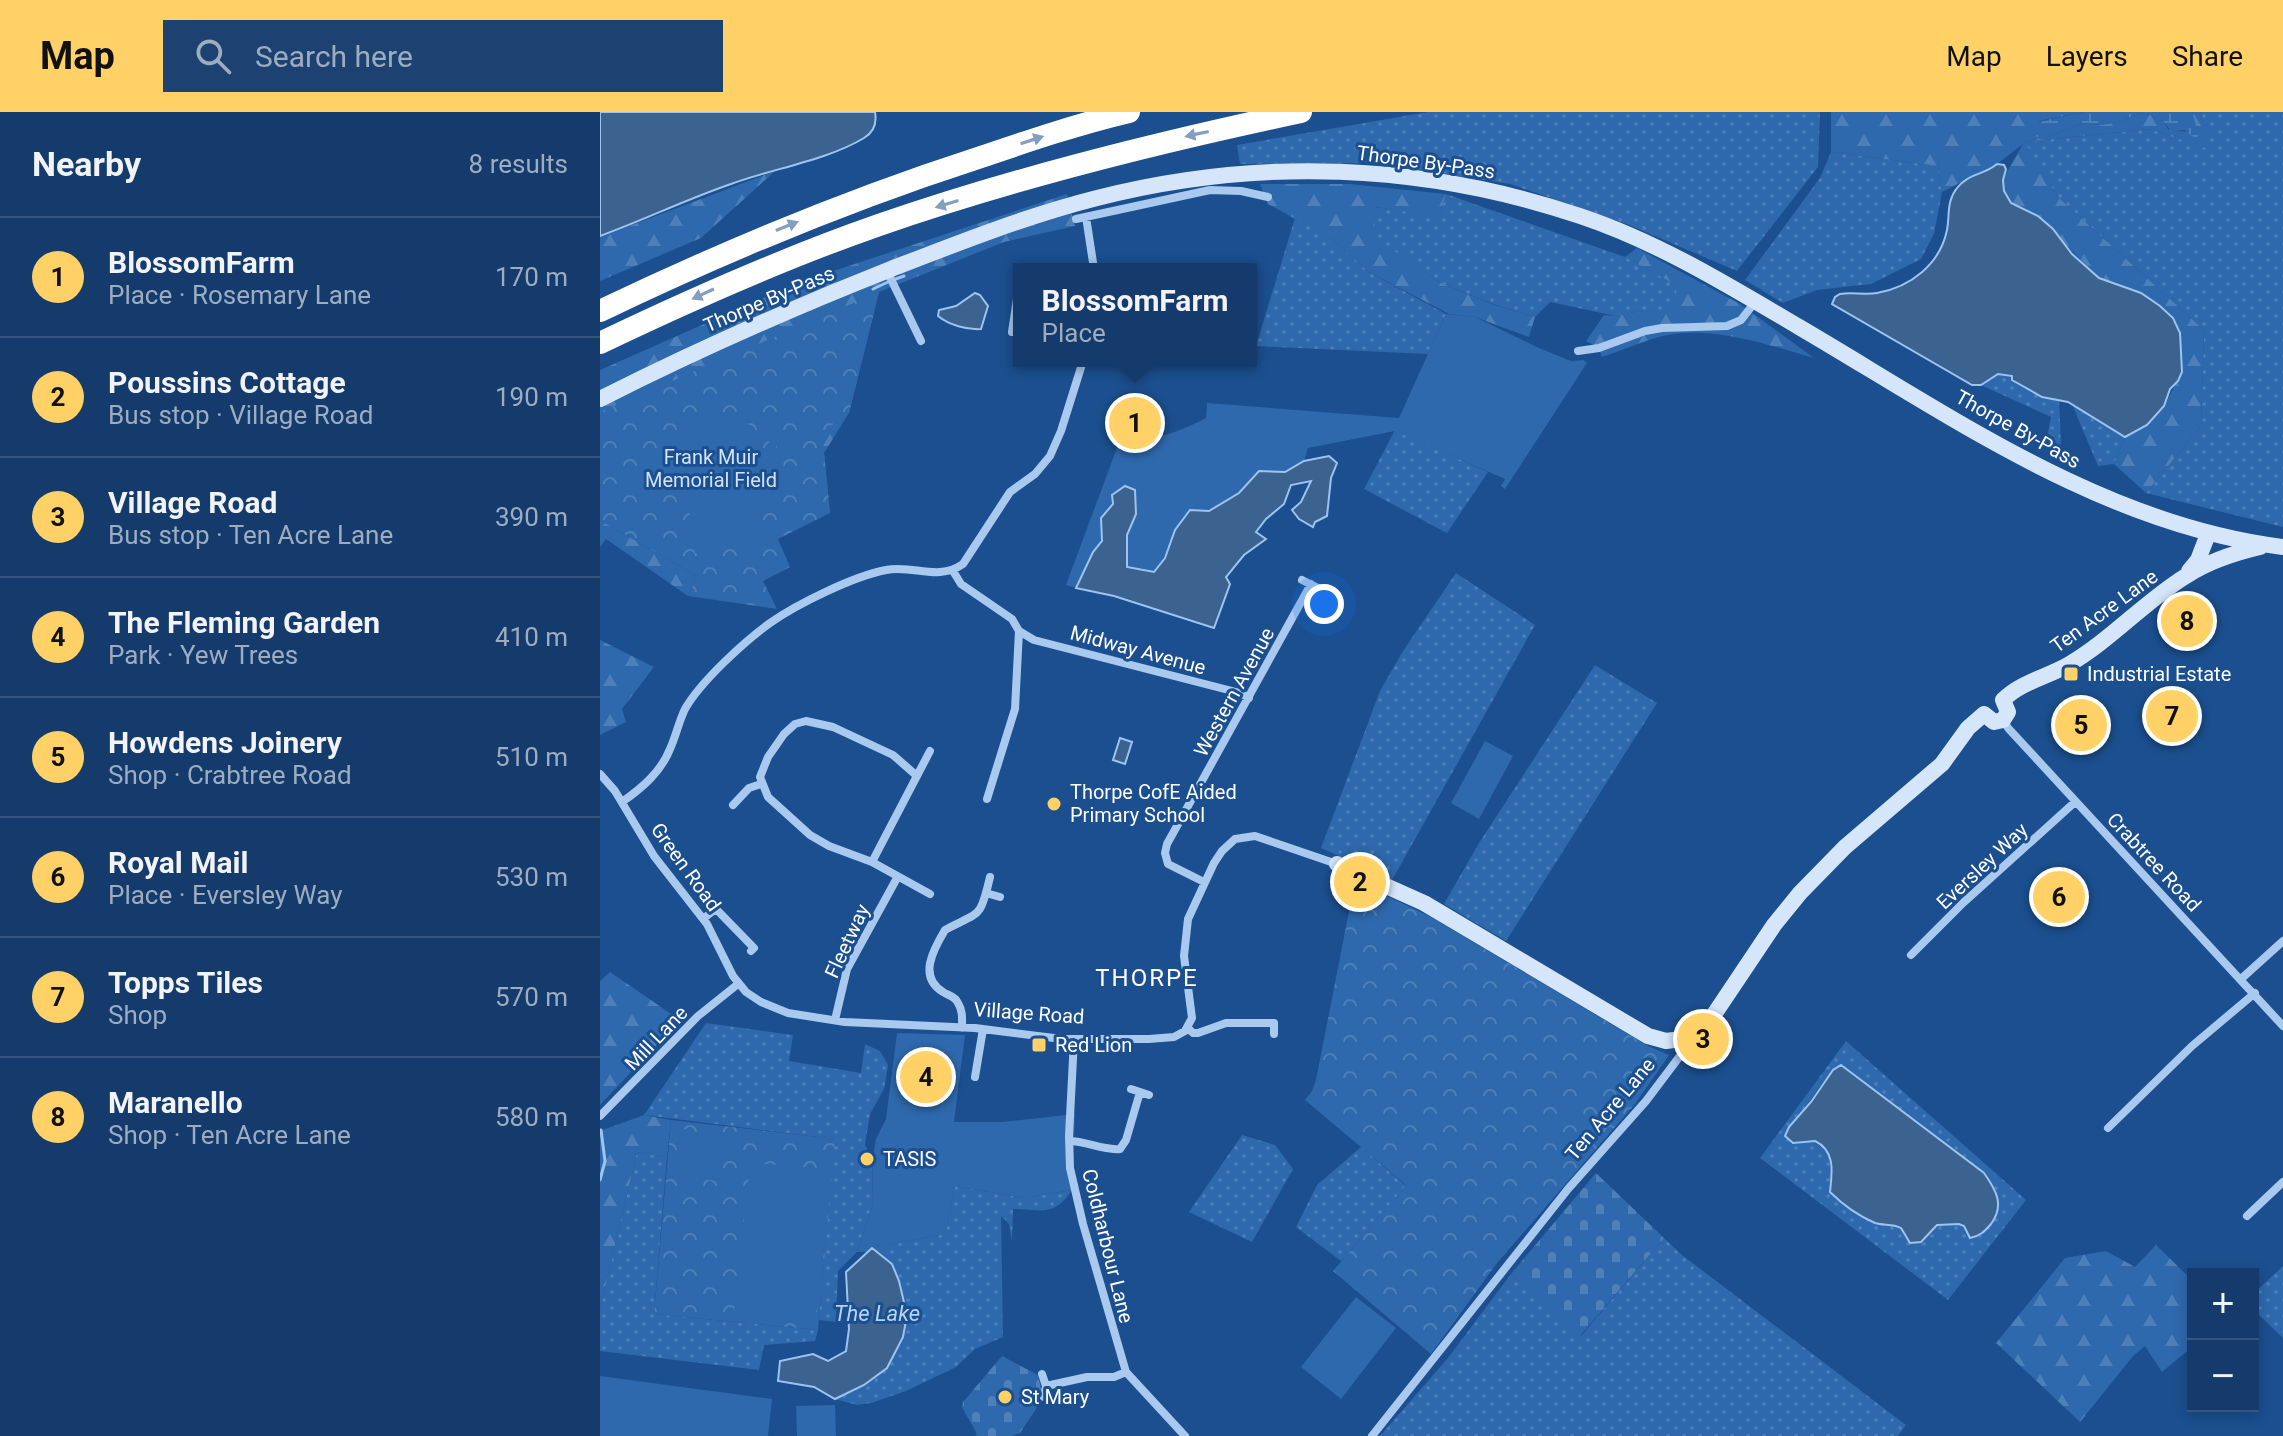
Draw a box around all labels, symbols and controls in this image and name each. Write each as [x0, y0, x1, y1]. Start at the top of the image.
search box [163, 20, 723, 92]
text: Map [40, 34, 115, 78]
icon: search [191, 34, 235, 78]
text: Search here [255, 39, 413, 74]
text: Map [1946, 40, 2002, 73]
text: Layers [2046, 40, 2128, 73]
text: Share [2172, 40, 2243, 73]
one-way arrow [1185, 128, 1210, 141]
one-way arrow [1021, 133, 1045, 146]
street label: Thorpe By-Pass [1355, 140, 1497, 184]
text: Nearby [32, 144, 141, 184]
text: 8 results [469, 149, 568, 179]
one-way arrow [935, 198, 959, 210]
one-way arrow [775, 219, 799, 232]
text: BlossomFarm [108, 245, 295, 280]
street label: Thorpe By-Pass [700, 261, 838, 337]
text: 1 [51, 262, 65, 292]
text: 170 m [495, 262, 568, 292]
popup [1013, 263, 1257, 367]
text: Place · Rosemary Lane [108, 280, 371, 310]
text: BlossomFarm [1042, 283, 1228, 318]
one-way arrow [692, 287, 715, 301]
text: Place [1042, 318, 1106, 348]
text: Poussins Cottage [108, 365, 346, 400]
text: 2 [51, 382, 65, 412]
text: 190 m [495, 382, 568, 412]
street label: Thorpe By-Pass [1951, 385, 2085, 473]
pin: 1 [1109, 393, 1161, 453]
text: Bus stop · Village Road [108, 400, 373, 430]
park label: Frank Muir Memorial Field [645, 445, 777, 492]
text: Village Road [108, 485, 277, 520]
text: 3 [51, 502, 65, 532]
text: 390 m [495, 502, 568, 532]
text: Bus stop · Ten Acre Lane [108, 520, 393, 550]
street label: Ten Acre Lane [2046, 564, 2162, 658]
your location [1304, 584, 1344, 624]
pin: 8 [2161, 591, 2213, 651]
text: The Fleming Garden [108, 605, 380, 640]
street label: Midway Avenue [1068, 620, 1208, 680]
text: 4 [51, 622, 65, 652]
text: 410 m [495, 622, 568, 652]
street label: Western Avenue [1189, 623, 1279, 761]
text: Park · Yew Trees [108, 640, 298, 670]
place label: Industrial Estate [2087, 662, 2231, 686]
marker: Industrial Estate [2062, 665, 2080, 683]
pin: 7 [2146, 686, 2198, 746]
pin: 5 [2055, 695, 2107, 755]
text: Howdens Joinery [108, 725, 342, 760]
text: 5 [51, 742, 65, 772]
text: 510 m [495, 742, 568, 772]
text: Shop · Crabtree Road [108, 760, 352, 790]
place label: Thorpe CofE Aided Primary School [1070, 780, 1237, 827]
marker: Thorpe CofE Aided Primary School [1045, 795, 1063, 813]
street label: Crabtree Road [2102, 807, 2206, 917]
street label: Eversley Way [1931, 817, 2033, 914]
street label: Green Road [646, 818, 726, 916]
text: Royal Mail [108, 845, 248, 880]
pin: 2 [1334, 852, 1386, 912]
text: 6 [51, 862, 65, 892]
text: 530 m [495, 862, 568, 892]
pin: 6 [2033, 867, 2085, 927]
text: Place · Eversley Way [108, 880, 342, 910]
street label: Fleetway [819, 900, 875, 982]
district label: THORPE [1095, 964, 1199, 992]
text: Topps Tiles [108, 965, 263, 1000]
text: 7 [51, 982, 65, 1012]
text: 570 m [495, 982, 568, 1012]
street label: Village Road [973, 997, 1085, 1029]
text: Shop [108, 1000, 167, 1030]
street label: Mill Lane [619, 1001, 693, 1075]
pin: 3 [1677, 1009, 1729, 1069]
place label: Red Lion [1055, 1033, 1132, 1057]
marker: Red Lion [1030, 1036, 1048, 1054]
pin: 4 [900, 1047, 952, 1107]
street label: Ten Acre Lane [1560, 1053, 1660, 1165]
text: Maranello [108, 1085, 243, 1120]
text: 8 [51, 1102, 65, 1132]
text: 580 m [495, 1102, 568, 1132]
text: Shop · Ten Acre Lane [108, 1120, 351, 1150]
place label: TASIS [883, 1147, 937, 1171]
marker: TASIS [858, 1150, 876, 1168]
street label: Coldharbour Lane [1077, 1166, 1139, 1326]
map controls [2187, 1268, 2259, 1412]
button: + [2187, 1268, 2259, 1340]
water label: The Lake [834, 1301, 920, 1326]
button: − [2187, 1340, 2259, 1412]
place label: St Mary [1021, 1385, 1090, 1409]
marker: St Mary [996, 1388, 1014, 1406]

